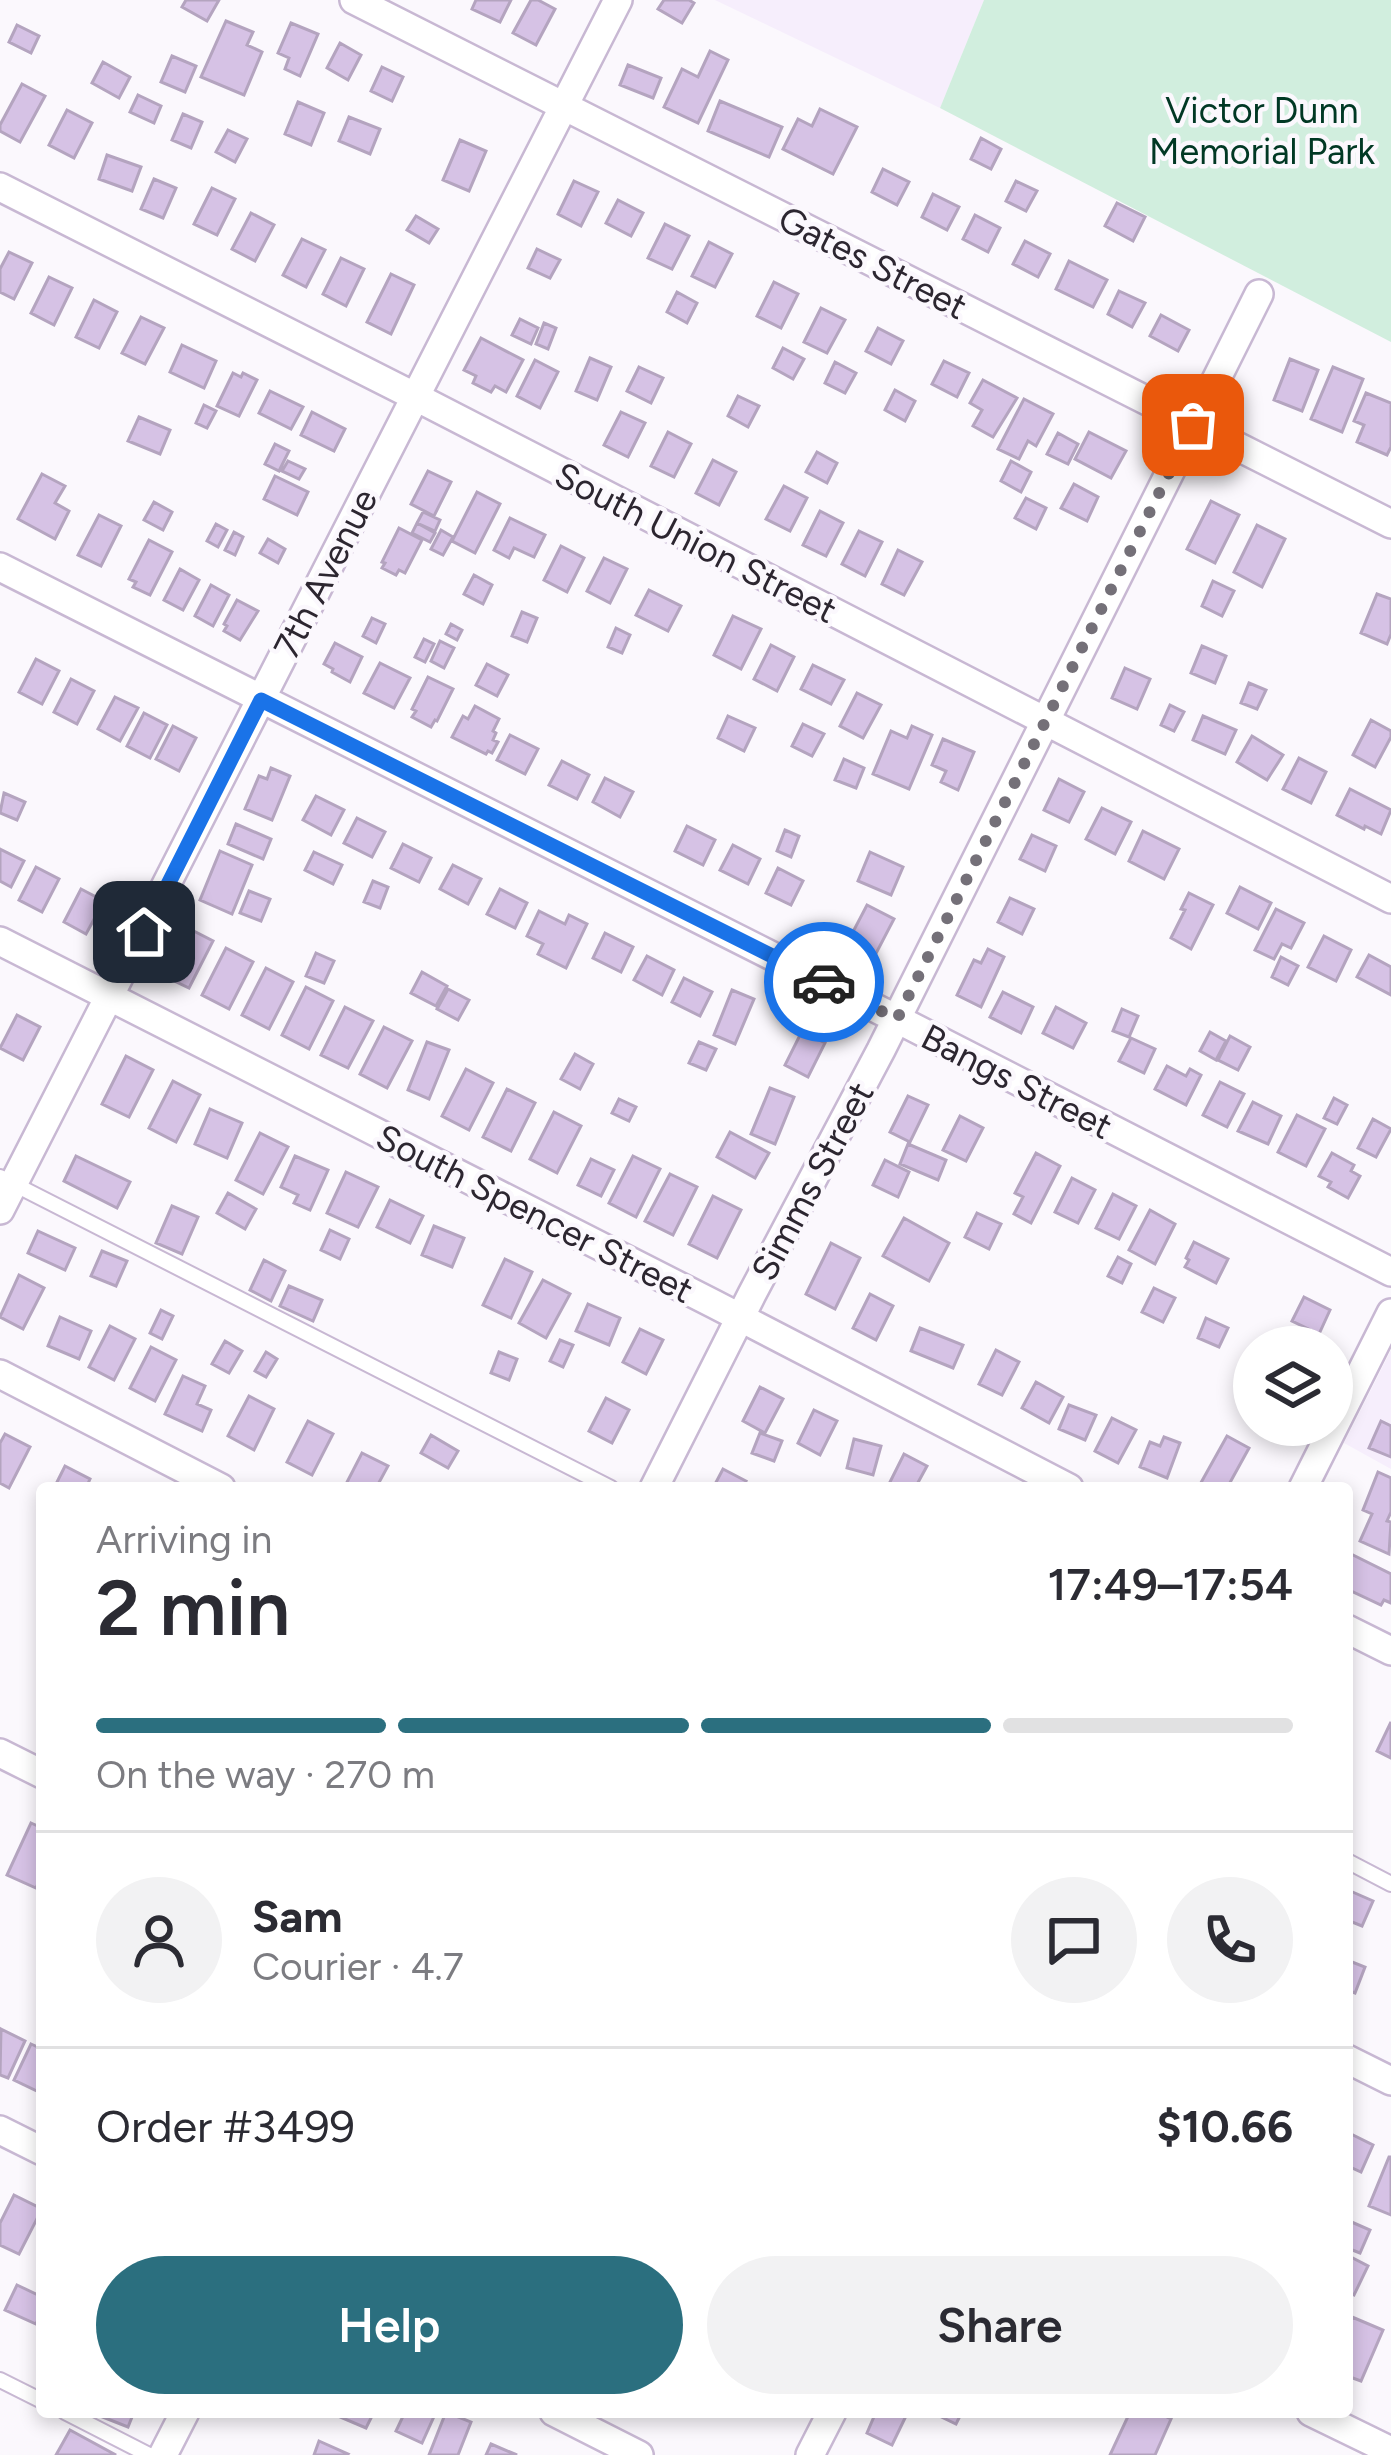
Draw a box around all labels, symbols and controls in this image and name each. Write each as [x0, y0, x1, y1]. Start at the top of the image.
park label: Victor Dunn Memorial Park [1149, 89, 1375, 173]
street label: Gates Street [772, 197, 974, 328]
pin [1142, 374, 1244, 476]
icon: bag [1160, 392, 1226, 458]
street label: South Union Street [548, 453, 844, 632]
street label: 7th Avenue [265, 482, 386, 665]
pin [93, 881, 195, 983]
icon: home [111, 899, 177, 965]
courier [764, 922, 884, 1042]
icon: car [791, 949, 857, 1015]
street label: Bangs Street [914, 1015, 1119, 1148]
street label: Simms Street [742, 1075, 883, 1288]
street label: South Spencer Street [369, 1115, 700, 1312]
map controls [1233, 1326, 1353, 1446]
button: layers [1233, 1326, 1353, 1446]
text: Arriving in [96, 1516, 272, 1563]
text: 17:49–17:54 [1047, 1557, 1293, 1611]
text: 2 min [96, 1561, 290, 1655]
text: On the way · 270 m [96, 1751, 435, 1798]
button: person [96, 1877, 222, 2003]
button: chat [1011, 1877, 1137, 2003]
button: phone [1167, 1877, 1293, 2003]
text: Sam [252, 1889, 343, 1943]
text: Courier · 4.7 [252, 1943, 464, 1990]
text: Order #3499 [96, 2099, 355, 2153]
text: $10.66 [1157, 2099, 1293, 2153]
button: Help [96, 2256, 683, 2394]
button: Share [707, 2256, 1293, 2394]

